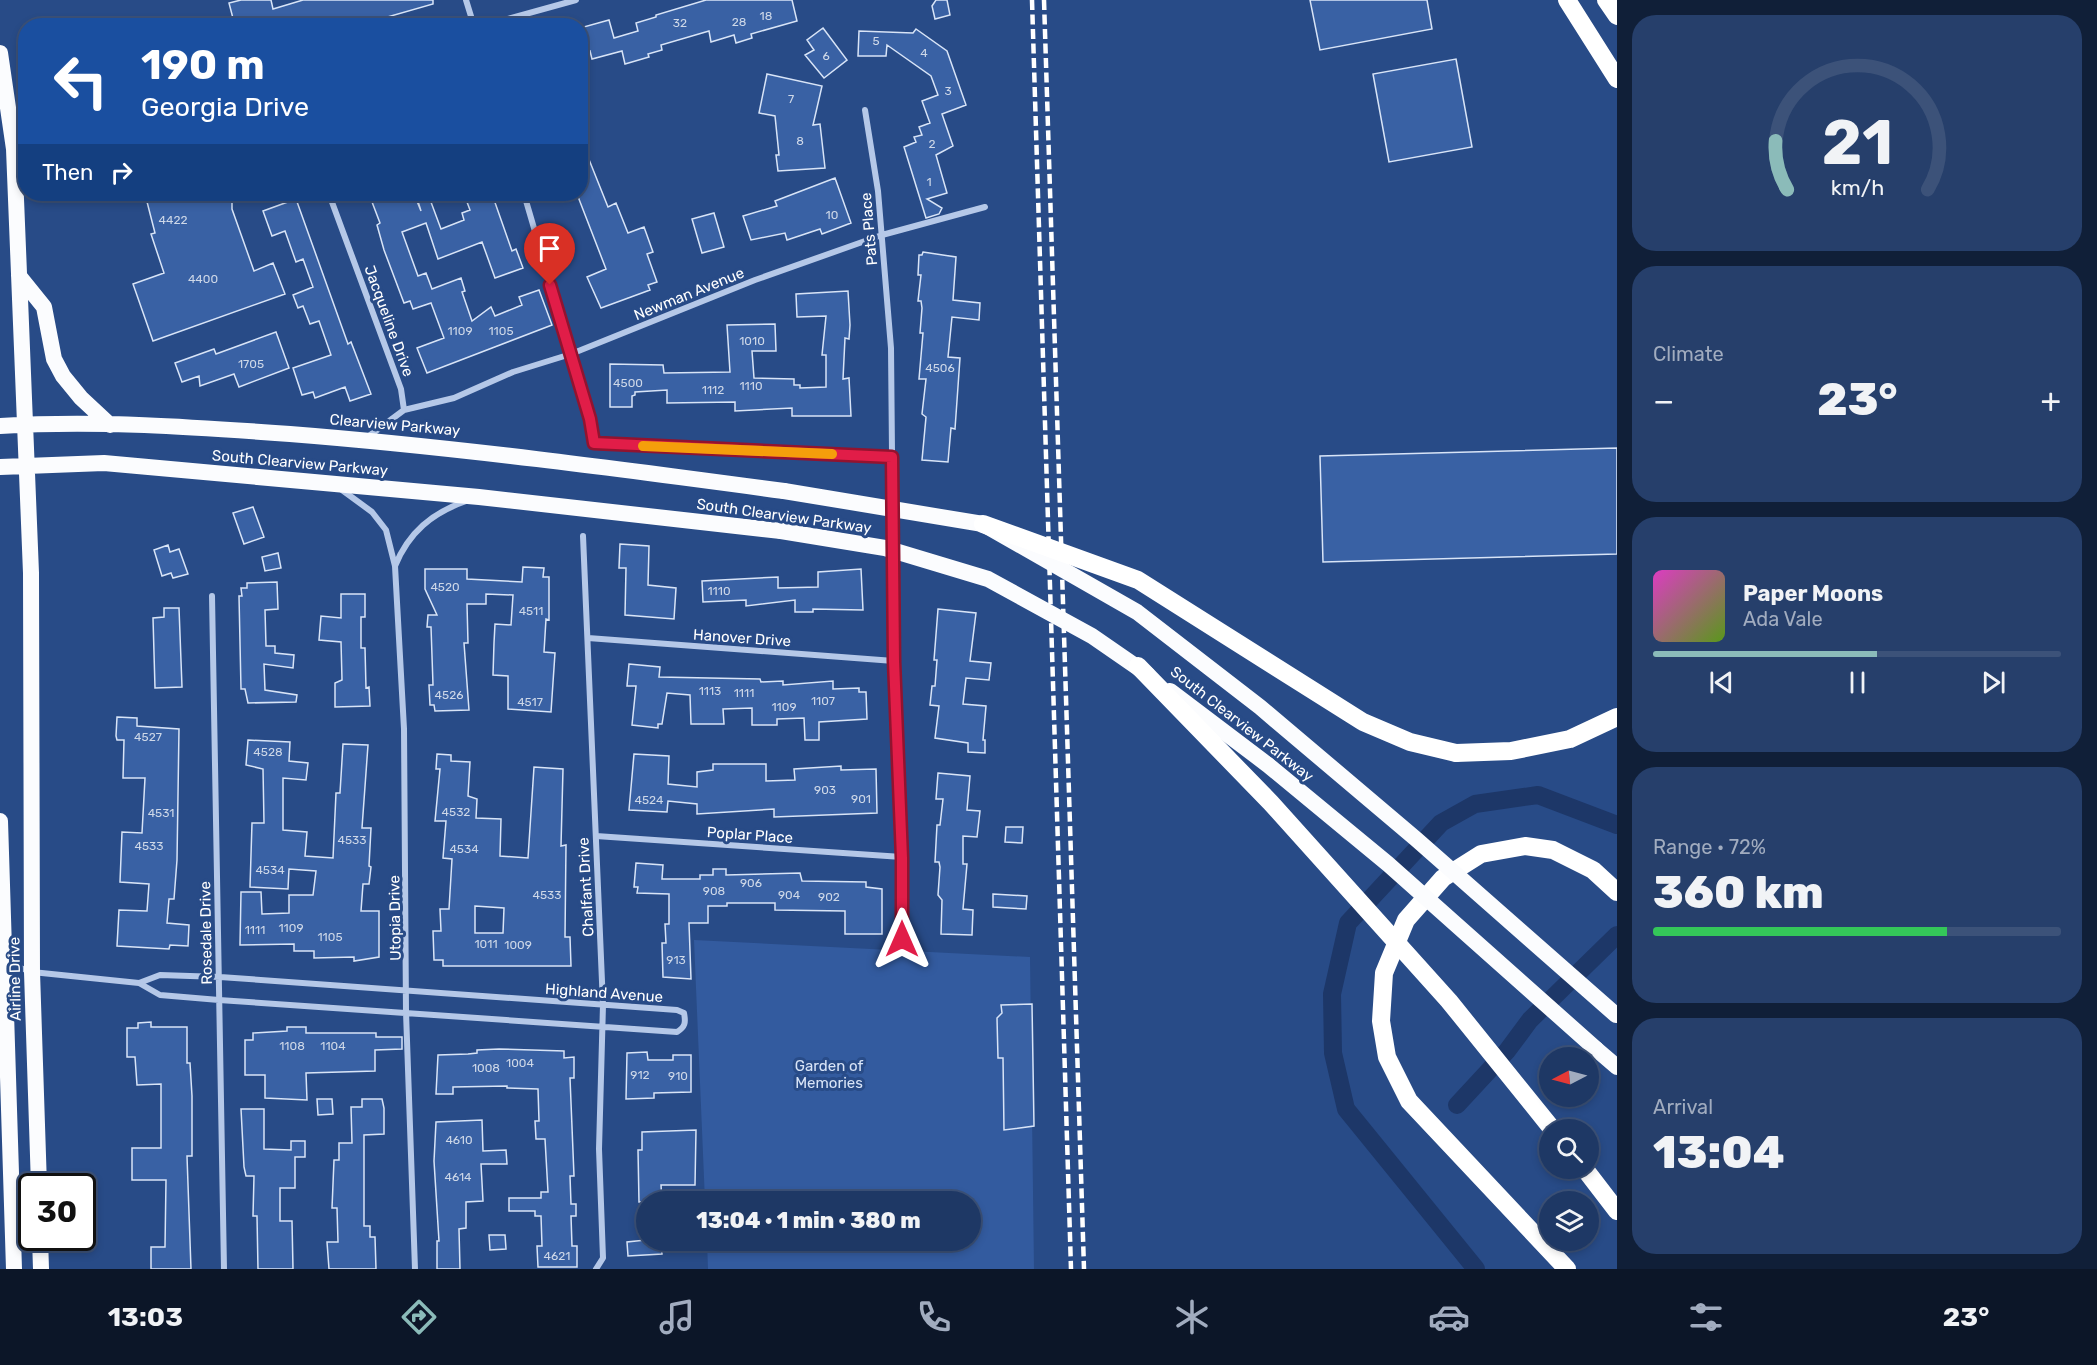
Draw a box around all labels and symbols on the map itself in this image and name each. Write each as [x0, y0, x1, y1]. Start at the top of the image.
house number: 18 [760, 9, 772, 23]
house number: 28 [732, 15, 746, 29]
house number: 32 [673, 16, 687, 30]
house number: 5 [872, 34, 880, 48]
house number: 4 [920, 46, 928, 60]
house number: 6 [822, 49, 830, 63]
house number: 3 [944, 84, 952, 98]
house number: 7 [788, 92, 794, 106]
house number: 8 [796, 134, 804, 148]
house number: 2 [928, 137, 936, 151]
house number: 1 [926, 175, 932, 189]
street label: Pats Place [857, 192, 881, 266]
house number: 10 [826, 208, 838, 222]
house number: 4422 [159, 213, 188, 227]
pin [524, 223, 575, 285]
street label: Jacqueline Drive [361, 263, 417, 379]
street label: Newman Avenue [631, 264, 747, 324]
house number: 4400 [188, 272, 218, 286]
house number: 1109 [447, 324, 473, 338]
house number: 1105 [488, 324, 514, 338]
house number: 1010 [739, 334, 765, 348]
house number: 1705 [238, 357, 264, 371]
house number: 4506 [925, 361, 955, 375]
house number: 4500 [613, 376, 643, 390]
house number: 1110 [739, 379, 763, 393]
house number: 1112 [702, 383, 724, 397]
street label: Clearview Parkway [329, 410, 461, 440]
street label: South Clearview Parkway [211, 446, 389, 480]
street label: South Clearview Parkway [695, 495, 873, 537]
house number: 4520 [430, 580, 460, 594]
house number: 1110 [707, 584, 731, 598]
house number: 4511 [519, 604, 543, 618]
street label: Hanover Drive [692, 626, 792, 650]
street label: South Clearview Parkway [1167, 663, 1317, 785]
house number: 1113 [699, 684, 721, 698]
house number: 1111 [734, 686, 754, 700]
house number: 4526 [435, 688, 463, 702]
house number: 1107 [811, 694, 835, 708]
house number: 4517 [517, 695, 543, 709]
house number: 1109 [771, 700, 797, 714]
house number: 4527 [134, 730, 162, 744]
house number: 4528 [253, 745, 283, 759]
house number: 903 [814, 783, 836, 797]
house number: 901 [851, 792, 871, 806]
house number: 4524 [635, 793, 664, 807]
house number: 4532 [442, 805, 470, 819]
house number: 4531 [148, 806, 174, 820]
street label: Poplar Place [706, 823, 794, 847]
house number: 4533 [337, 833, 367, 847]
street label: Chalfant Drive [574, 837, 598, 937]
house number: 4533 [134, 839, 164, 853]
house number: 4534 [449, 842, 479, 856]
house number: 4534 [255, 863, 285, 877]
street label: Utopia Drive [385, 875, 405, 961]
house number: 906 [740, 876, 762, 890]
street label: Rosedale Drive [196, 881, 216, 985]
house number: 908 [703, 884, 725, 898]
house number: 4533 [532, 888, 562, 902]
house number: 904 [778, 888, 801, 902]
house number: 902 [818, 890, 840, 904]
position arrow [870, 907, 934, 971]
house number: 1109 [278, 921, 304, 935]
house number: 1111 [245, 923, 265, 937]
house number: 1105 [317, 930, 343, 944]
street label: Airline Drive [5, 937, 25, 1021]
house number: 1011 [474, 937, 498, 951]
house number: 1009 [504, 938, 532, 952]
house number: 913 [666, 953, 686, 967]
street label: Highland Avenue [544, 980, 664, 1006]
house number: 1108 [279, 1039, 305, 1053]
house number: 1104 [320, 1039, 346, 1053]
north arrow [1539, 1047, 1599, 1107]
house number: 1004 [506, 1056, 534, 1070]
park label: Garden of Memories [795, 1057, 863, 1092]
house number: 1008 [472, 1061, 500, 1075]
house number: 912 [630, 1068, 650, 1082]
house number: 910 [668, 1069, 688, 1083]
house number: 4610 [445, 1133, 473, 1147]
house number: 4614 [445, 1170, 472, 1184]
speed limit sign: 30 [18, 1173, 96, 1251]
house number: 4621 [544, 1249, 570, 1263]

